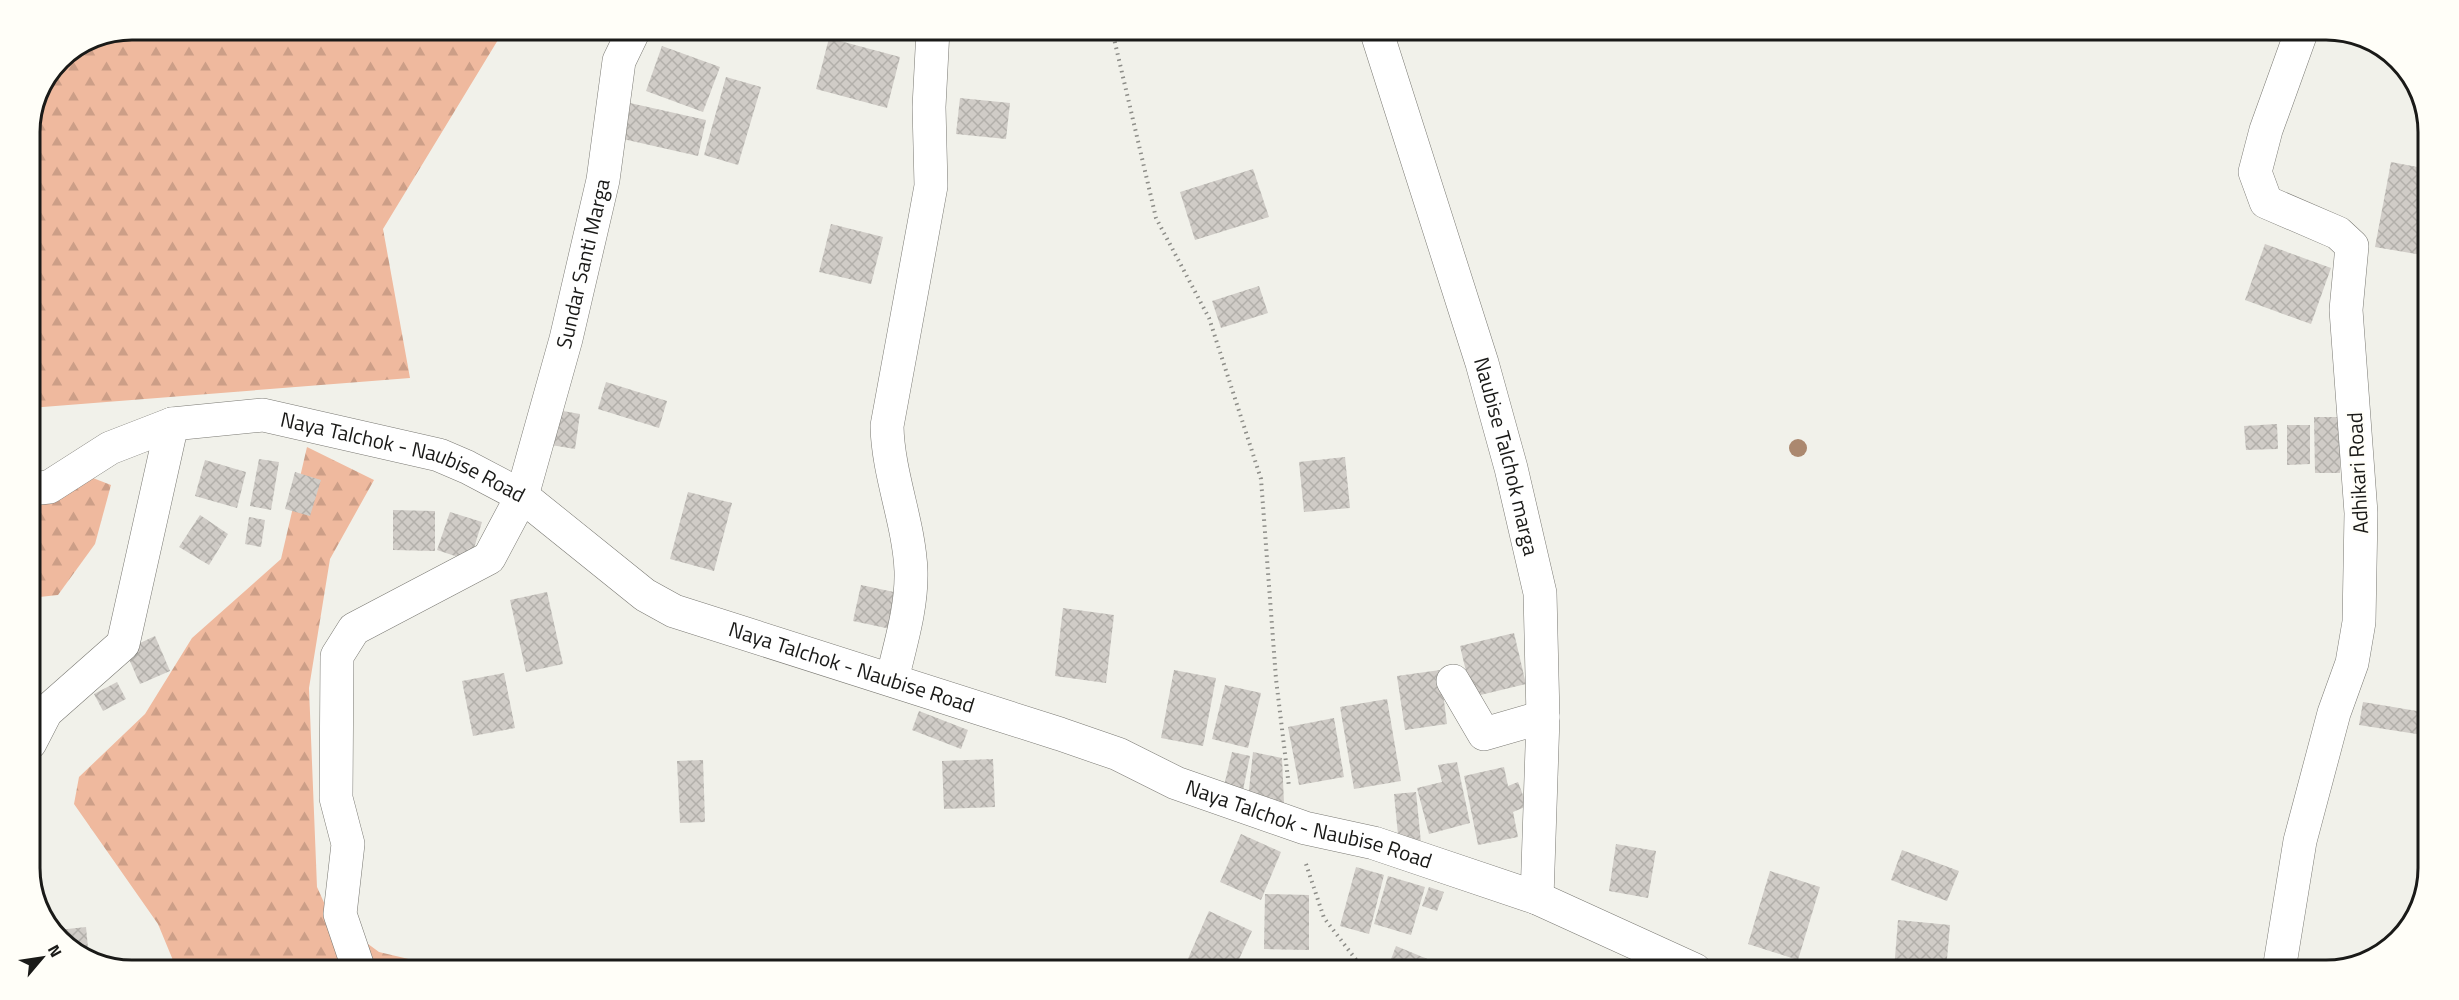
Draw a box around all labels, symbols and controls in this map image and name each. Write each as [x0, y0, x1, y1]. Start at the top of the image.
street label: Sundar Santi Marga [547, 175, 618, 352]
street label: Naubise Talchok marga [1466, 353, 1548, 559]
street label: Naya Talchok - Naubise Road [278, 402, 531, 510]
street label: Adhikari Road [2338, 411, 2376, 535]
street label: Naya Talchok - Naubise Road [725, 612, 979, 721]
street label: Naya Talchok - Naubise Road [1181, 771, 1436, 876]
north arrow [12, 928, 72, 988]
text: N [42, 940, 68, 961]

